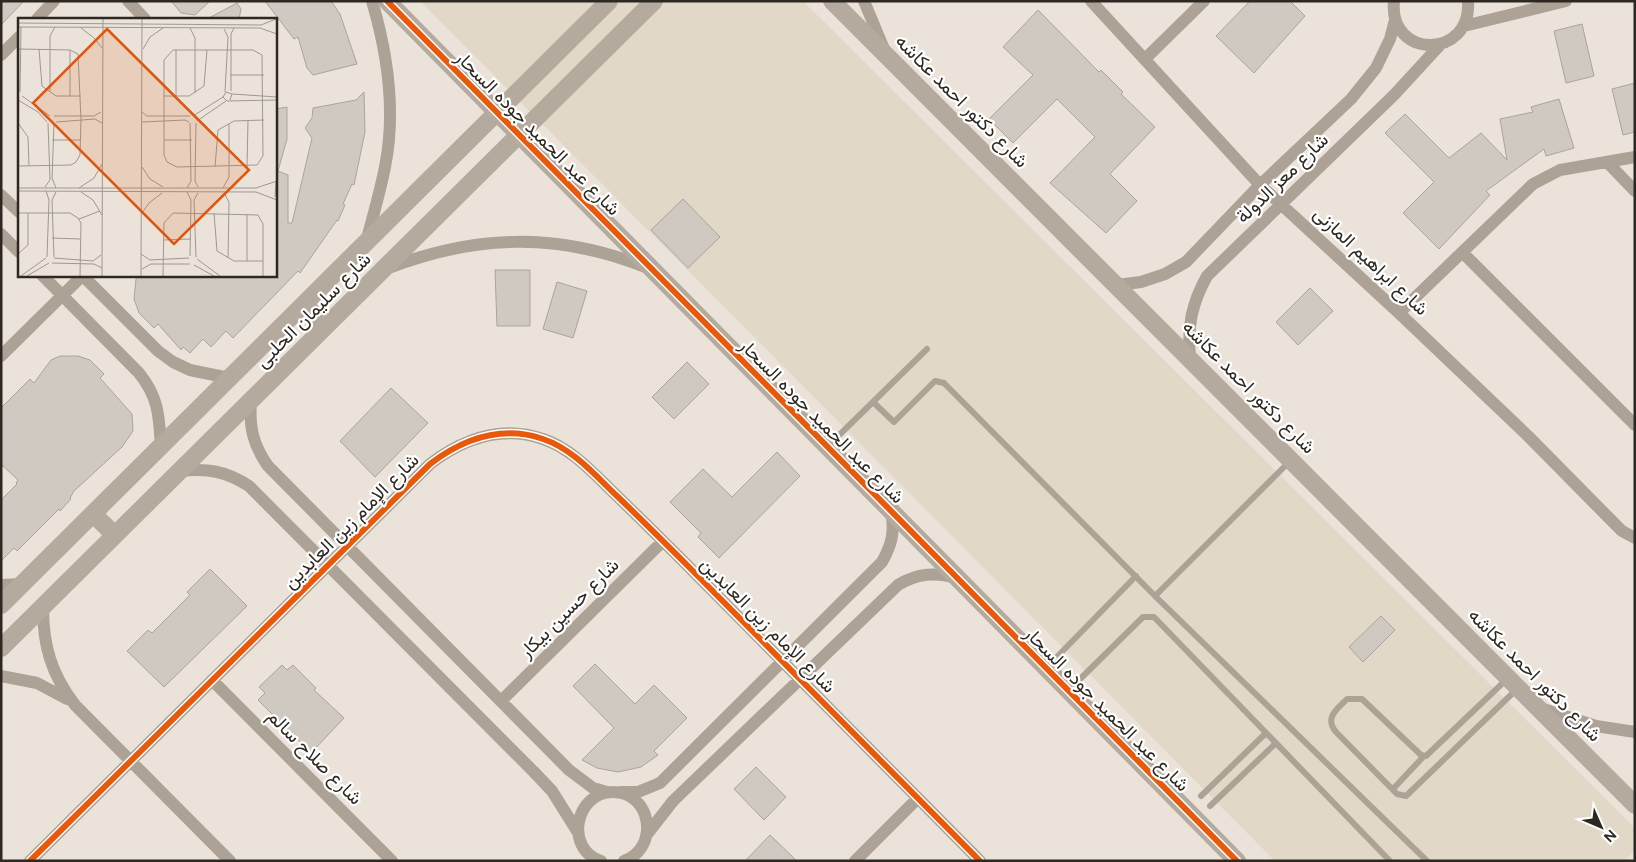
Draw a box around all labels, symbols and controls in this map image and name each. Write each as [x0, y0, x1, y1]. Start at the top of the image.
inset map [18, 18, 276, 276]
street label: شارع دكتور احمد عكاشه [890, 30, 1033, 173]
street label: شارع عبد الحميد جوده السحار [449, 45, 625, 221]
street label: شارع معز الدولة [1231, 128, 1334, 229]
street label: شارع ابراهيم المازنى [1308, 202, 1433, 321]
street label: شارع سليمان الحلبى [250, 247, 376, 373]
street label: شارع دكتور احمد عكاشه [1177, 316, 1320, 459]
street label: شارع عبد الحميد جوده السحار [733, 333, 909, 509]
street label: شارع الإمام زين العابدين [278, 448, 424, 594]
street label: شارع الإمام زين العابدين [695, 552, 841, 698]
street label: شارع حسين بيكار [514, 553, 624, 664]
street label: شارع دكتور احمد عكاشه [1463, 604, 1606, 747]
street label: شارع عبد الحميد جوده السحار [1018, 621, 1194, 797]
street label: شارع صلاح سالم [262, 705, 367, 810]
north arrow [1576, 802, 1626, 852]
text: N [1600, 826, 1620, 846]

